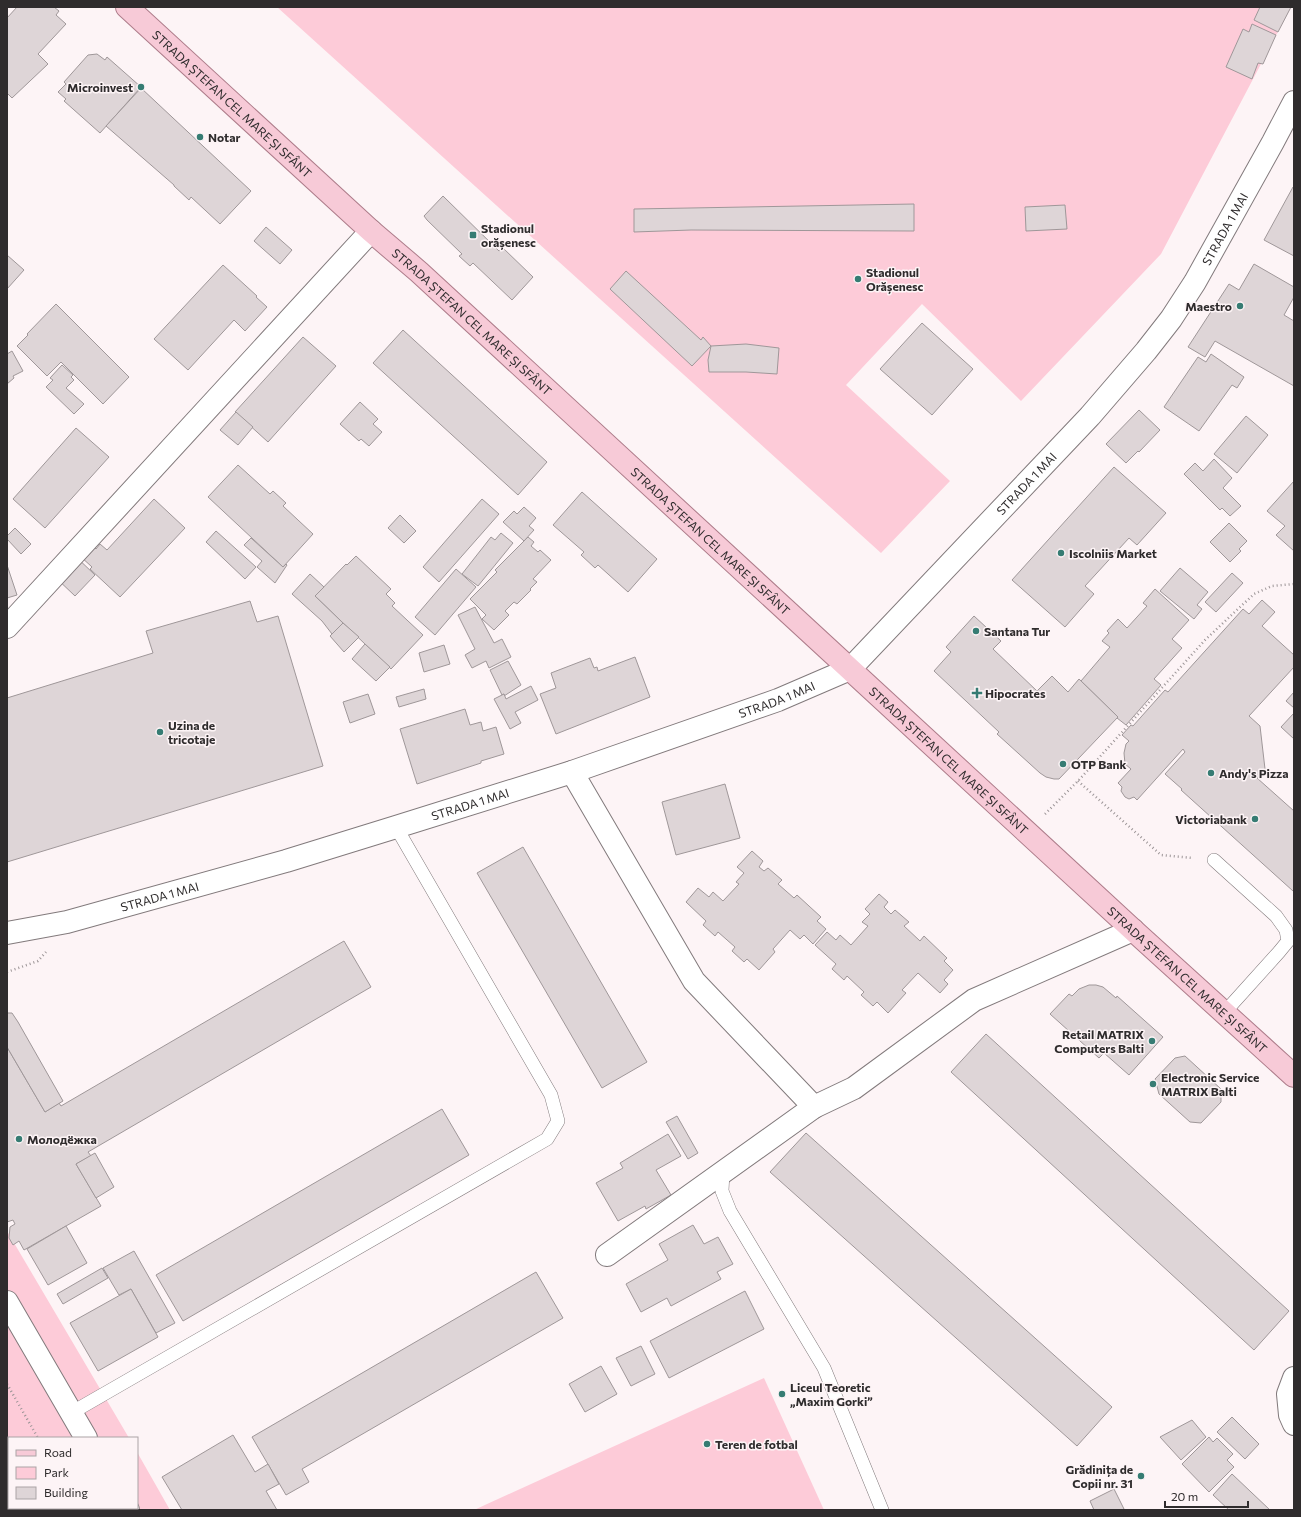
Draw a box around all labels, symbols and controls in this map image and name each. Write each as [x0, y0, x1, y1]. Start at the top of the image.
street label: STRADA ȘTEFAN CEL MARE ȘI SFÂNT [150, 27, 315, 180]
place label: Microinvest [67, 80, 133, 94]
marker: Microinvest [136, 82, 146, 92]
place label: Notar [208, 130, 241, 144]
marker: Notar [195, 132, 205, 142]
street label: STRADA 1 MAI [1199, 190, 1250, 268]
place label: Stadionul orășenesc [481, 221, 536, 250]
marker: Stadionul orășenesc [468, 230, 478, 240]
street label: STRADA ȘTEFAN CEL MARE ȘI SFÂNT [390, 245, 555, 398]
place label: Stadionul Orășenesc [866, 265, 924, 294]
marker: Stadionul Orășenesc [853, 274, 863, 284]
place label: Maestro [1185, 299, 1232, 313]
marker: Maestro [1235, 301, 1245, 311]
street label: STRADA 1 MAI [993, 449, 1059, 517]
street label: STRADA ȘTEFAN CEL MARE ȘI SFÂNT [628, 464, 793, 618]
place label: Iscolniis Market [1069, 546, 1157, 560]
marker: Iscolniis Market [1056, 548, 1066, 558]
place label: Santana Tur [984, 624, 1050, 638]
marker: Santana Tur [971, 626, 981, 636]
street label: STRADA 1 MAI [737, 678, 817, 720]
street label: STRADA ȘTEFAN CEL MARE ȘI SFÂNT [867, 684, 1031, 837]
place label: Hipocrates [985, 686, 1046, 700]
marker: Hipocrates [972, 688, 982, 698]
place label: Uzina de tricotaje [168, 718, 215, 746]
marker: Uzina de tricotaje [155, 727, 165, 737]
place label: OTP Bank [1071, 757, 1127, 771]
marker: OTP Bank [1058, 759, 1068, 769]
place label: Andy's Pizza [1219, 766, 1289, 780]
marker: Andy's Pizza [1206, 768, 1216, 778]
street label: STRADA 1 MAI [429, 785, 511, 823]
place label: Victoriabank [1175, 812, 1247, 826]
marker: Victoriabank [1250, 814, 1260, 824]
street label: STRADA 1 MAI [119, 879, 200, 914]
street label: STRADA ȘTEFAN CEL MARE ȘI SFÂNT [1105, 903, 1271, 1056]
place label: Retail MATRIX Computers Balti [1054, 1027, 1144, 1055]
marker: Retail MATRIX Computers Balti [1147, 1036, 1157, 1046]
place label: Electronic Service MATRIX Balti [1161, 1070, 1259, 1098]
marker: Electronic Service MATRIX Balti [1148, 1079, 1158, 1089]
place label: Молодёжка [27, 1132, 97, 1146]
marker: Молодёжка [14, 1134, 24, 1144]
place label: Liceul Teoretic „Maxim Gorki” [790, 1380, 873, 1408]
marker: Liceul Teoretic „Maxim Gorki” [777, 1389, 787, 1399]
legend [8, 1437, 138, 1509]
place label: Teren de fotbal [715, 1437, 798, 1451]
marker: Teren de fotbal [702, 1439, 712, 1449]
text: Road [44, 1445, 72, 1459]
place label: Grădinița de Copii nr. 31 [1065, 1462, 1133, 1490]
text: Park [44, 1465, 70, 1479]
marker: Grădinița de Copii nr. 31 [1136, 1471, 1146, 1481]
scale bar [1165, 1483, 1248, 1509]
text: Building [44, 1485, 88, 1499]
text: 20 m [1171, 1489, 1198, 1503]

